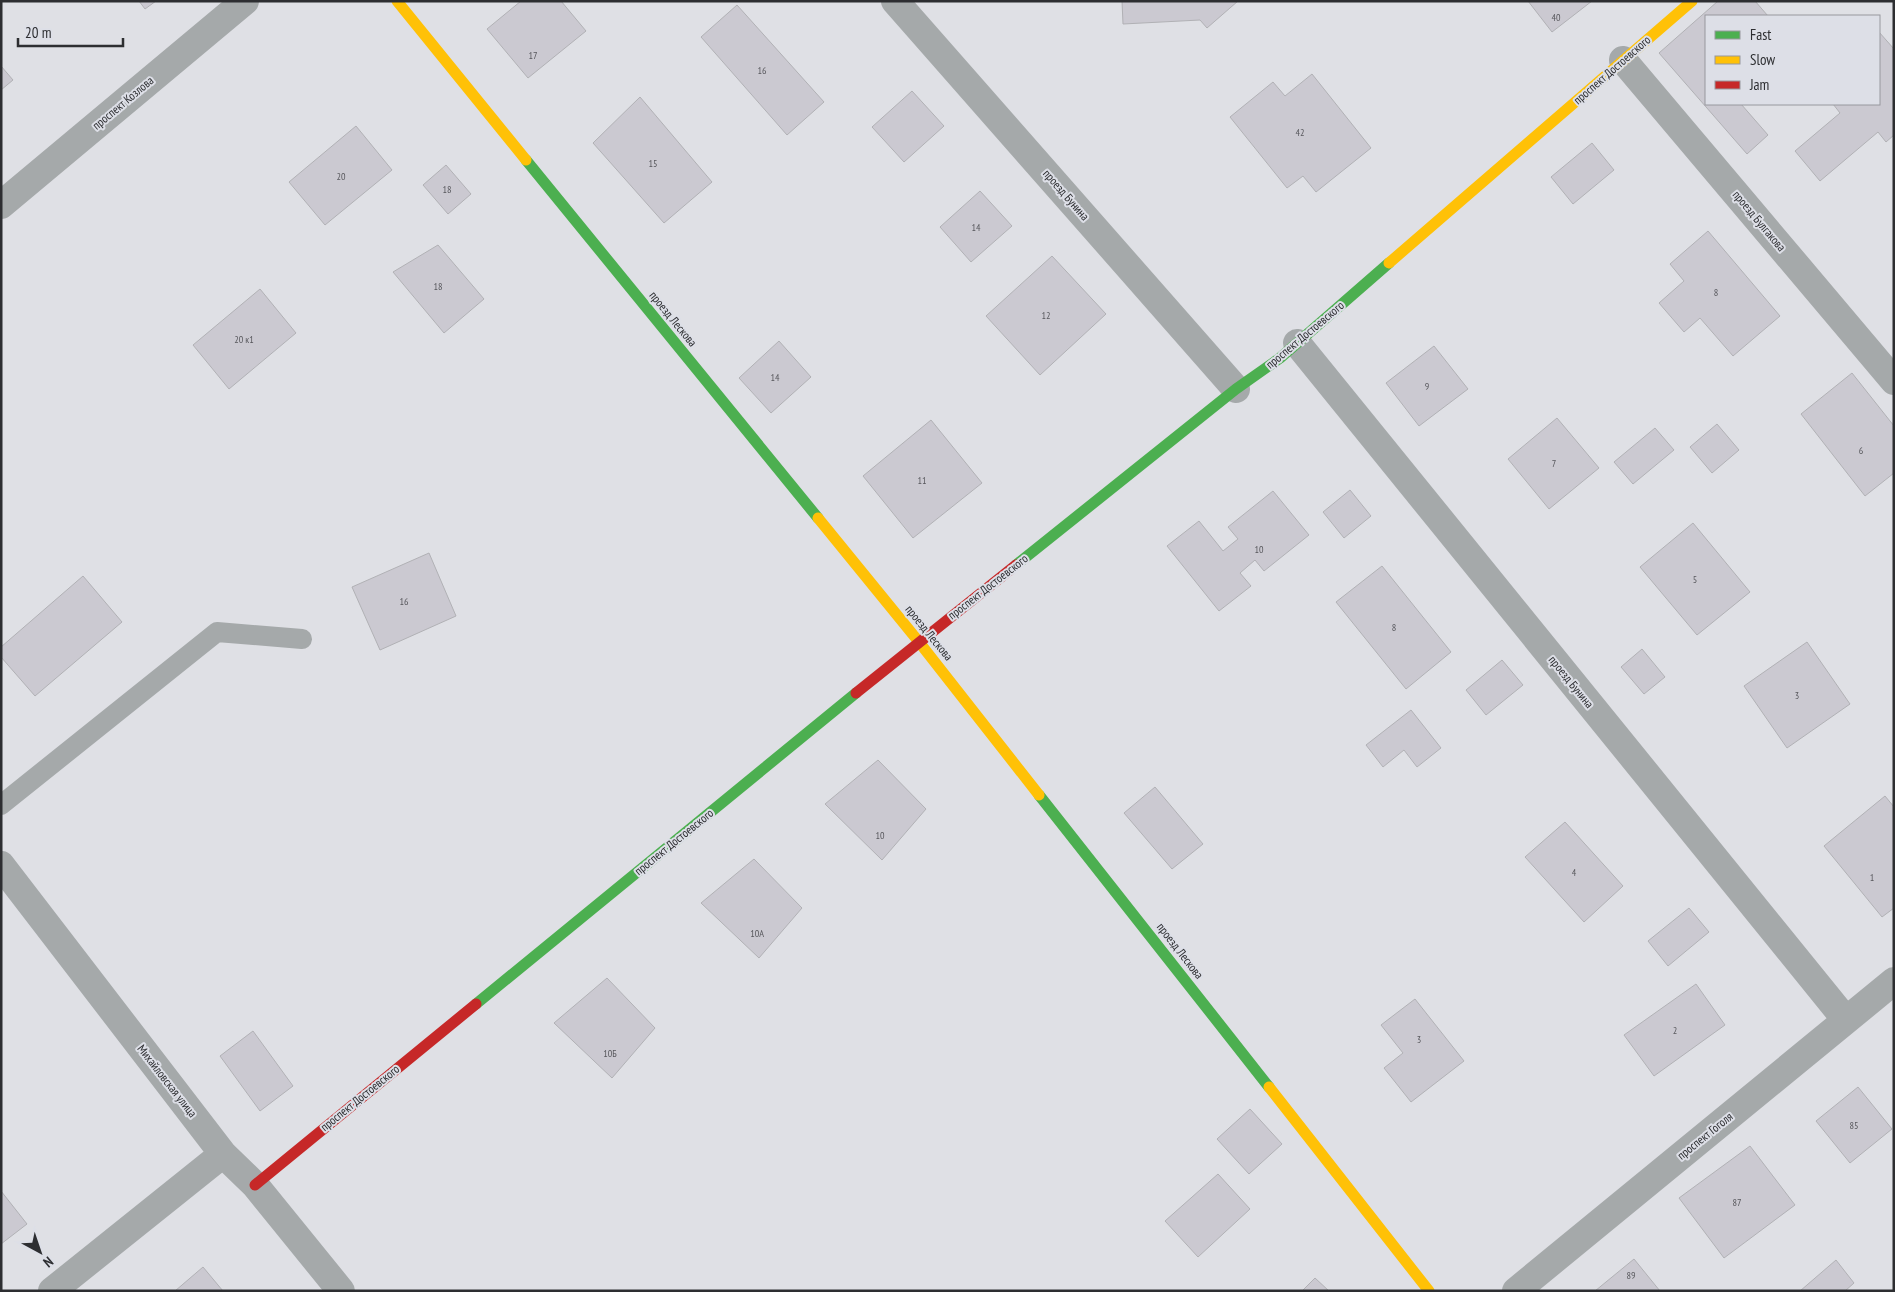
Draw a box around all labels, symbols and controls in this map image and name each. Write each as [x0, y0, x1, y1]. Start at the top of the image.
house number: 40 [1552, 11, 1561, 24]
scale bar [18, 15, 122, 47]
legend [1705, 15, 1880, 105]
text: 20 m [25, 23, 51, 42]
text: Fast [1750, 25, 1771, 44]
street label: проспект Достоевского [1570, 32, 1653, 107]
house number: 17 [529, 49, 538, 62]
text: Slow [1750, 50, 1775, 69]
house number: 16 [758, 64, 767, 77]
street label: проспект Козлова [89, 73, 156, 133]
text: Jam [1749, 75, 1769, 94]
house number: 42 [1296, 126, 1305, 139]
house number: 15 [649, 157, 658, 170]
street label: проезд Бунина [1040, 166, 1093, 223]
house number: 20 [337, 170, 346, 183]
house number: 18 [443, 183, 452, 196]
street label: проезд Булгакова [1730, 187, 1789, 254]
house number: 14 [972, 221, 981, 234]
house number: 18 [434, 280, 443, 293]
house number: 8 [1714, 286, 1718, 299]
street label: проезд Лескова [646, 288, 700, 350]
street label: проспект Достоевского [1263, 298, 1347, 372]
house number: 12 [1042, 309, 1051, 322]
house number: 20 к1 [234, 333, 254, 346]
house number: 14 [771, 371, 780, 384]
house number: 9 [1425, 380, 1429, 393]
house number: 6 [1859, 444, 1864, 457]
house number: 7 [1552, 457, 1556, 470]
house number: 11 [918, 474, 927, 487]
house number: 10 [1255, 543, 1264, 556]
street label: проспект Достоевского [945, 551, 1031, 622]
house number: 5 [1693, 573, 1697, 586]
house number: 16 [400, 595, 409, 608]
street label: проезд Лескова [902, 602, 956, 664]
house number: 8 [1392, 621, 1396, 634]
street label: проезд Бунина [1546, 653, 1597, 711]
house number: 3 [1795, 689, 1799, 702]
street label: проспект Достоевского [631, 805, 716, 878]
house number: 10 [876, 829, 885, 842]
house number: 4 [1572, 866, 1577, 879]
house number: 1 [1870, 871, 1874, 884]
street label: проезд Лескова [1154, 920, 1207, 982]
house number: 10А [750, 927, 764, 940]
house number: 2 [1673, 1024, 1677, 1037]
house number: 3 [1417, 1033, 1421, 1046]
street label: Михайловская улица [134, 1041, 201, 1120]
house number: 10Б [603, 1047, 617, 1060]
street label: проспект Достоевского [317, 1061, 402, 1134]
street label: проспект Гоголя [1674, 1108, 1736, 1163]
house number: 85 [1850, 1119, 1859, 1132]
house number: 87 [1733, 1196, 1742, 1209]
north arrow [15, 1227, 65, 1277]
text: N [40, 1253, 57, 1271]
house number: 89 [1627, 1269, 1636, 1282]

